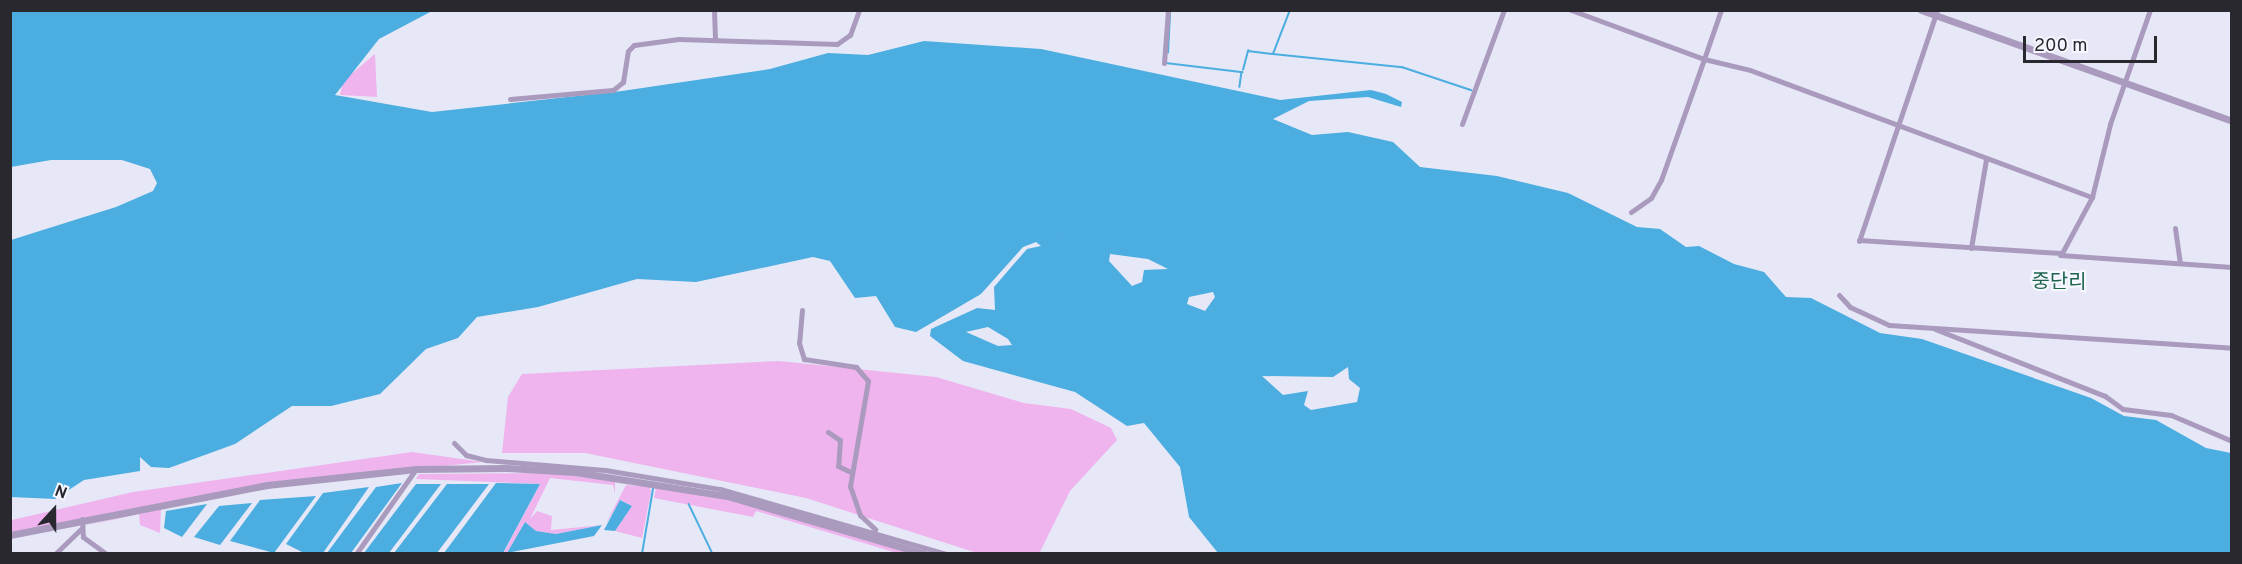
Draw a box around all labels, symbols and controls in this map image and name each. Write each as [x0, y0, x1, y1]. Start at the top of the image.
scale bar [2026, 24, 2160, 62]
text: 200 m [2034, 35, 2087, 58]
district label: 중단리 [2031, 271, 2087, 295]
north arrow [24, 480, 84, 540]
text: N [51, 482, 69, 505]

